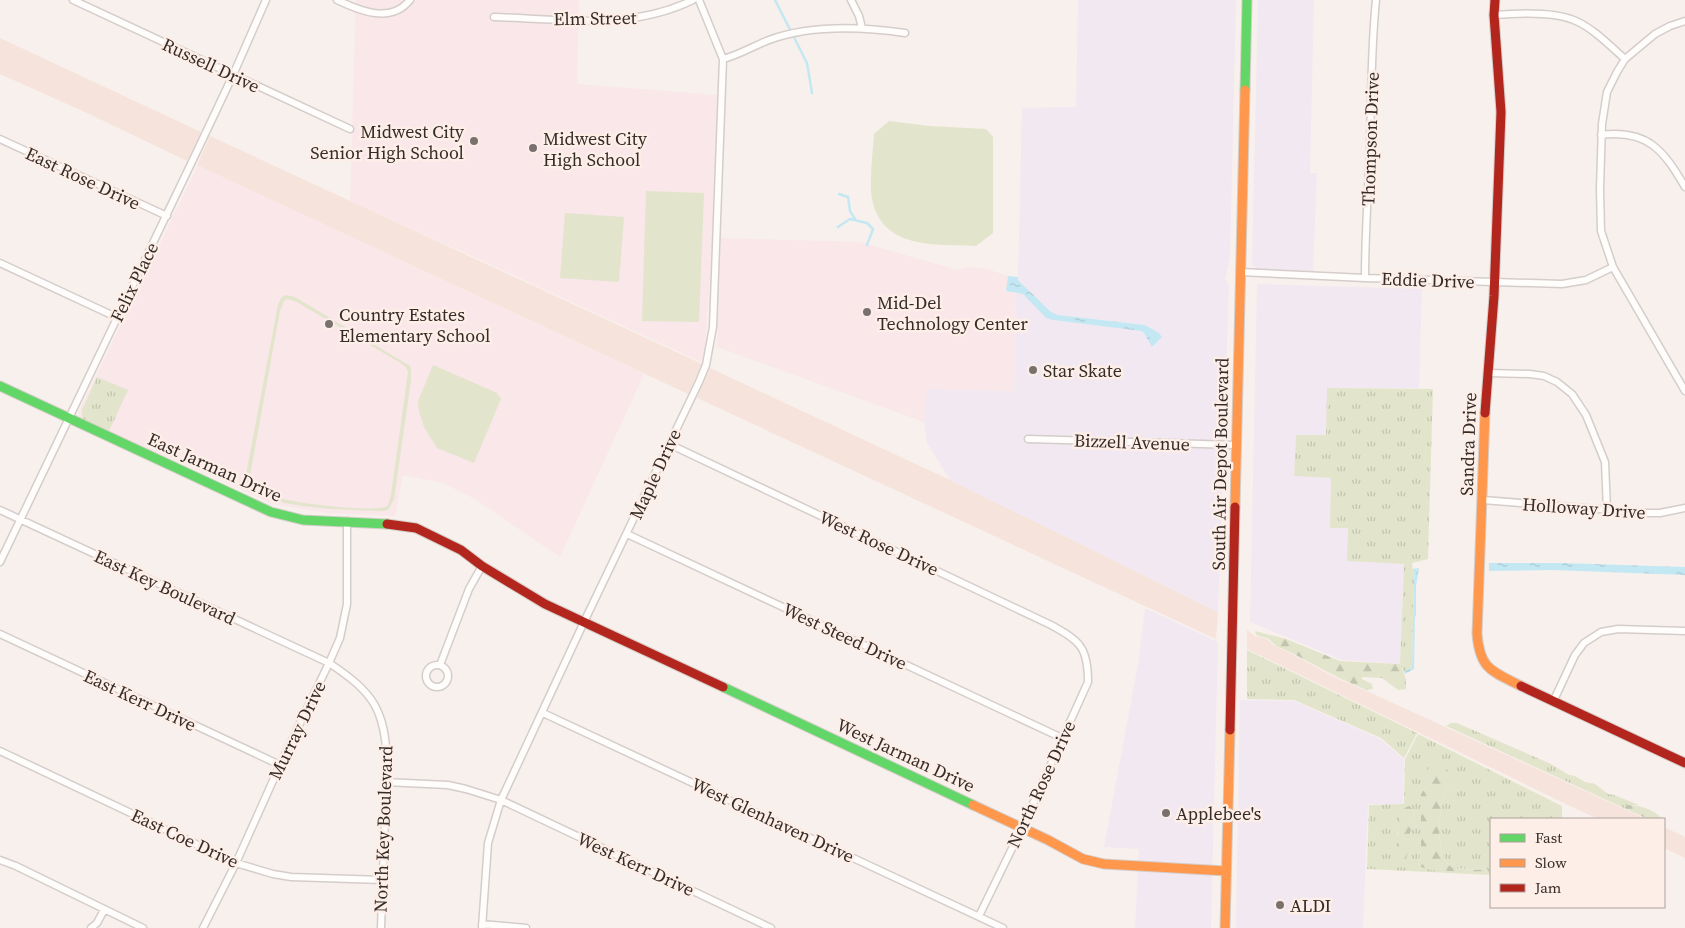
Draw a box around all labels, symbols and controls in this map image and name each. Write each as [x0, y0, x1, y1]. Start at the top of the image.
street label: Elm Street [553, 5, 637, 31]
street label: Russell Drive [158, 31, 264, 99]
street label: Thompson Drive [1355, 71, 1385, 207]
place label: Midwest City Senior High School [310, 119, 465, 165]
place label: Midwest City High School [543, 126, 648, 172]
marker: Midwest City Senior High School [468, 135, 480, 147]
street label: East Rose Drive [22, 140, 144, 216]
marker: Midwest City High School [527, 142, 539, 154]
street label: Felix Place [104, 238, 164, 326]
street label: Eddie Drive [1381, 266, 1475, 294]
place label: Mid-Del Technology Center [877, 290, 1028, 336]
place label: Country Estates Elementary School [339, 302, 490, 348]
marker: Mid-Del Technology Center [861, 306, 873, 318]
marker: Country Estates Elementary School [323, 318, 335, 330]
street label: South Air Depot Boulevard [1206, 357, 1234, 571]
place label: Star Skate [1043, 358, 1122, 383]
marker: Star Skate [1027, 364, 1039, 376]
street label: Sandra Drive [1454, 392, 1482, 496]
street label: Maple Drive [623, 425, 687, 523]
street label: East Jarman Drive [144, 426, 286, 508]
street label: Bizzell Avenue [1074, 427, 1190, 457]
street label: Holloway Drive [1522, 491, 1646, 525]
street label: West Rose Drive [815, 504, 943, 582]
street label: East Key Boulevard [90, 543, 240, 631]
street label: West Steed Drive [779, 596, 911, 676]
street label: East Kerr Drive [80, 663, 200, 737]
street label: Murray Drive [262, 676, 332, 784]
street label: West Jarman Drive [833, 712, 979, 798]
street label: North Rose Drive [1001, 716, 1081, 852]
street label: North Key Boulevard [368, 745, 398, 913]
street label: West Glenhaven Drive [688, 771, 858, 869]
place label: Applebee's [1176, 801, 1262, 826]
street label: East Coe Drive [127, 802, 243, 874]
marker: Applebee's [1160, 807, 1172, 819]
legend [1490, 818, 1665, 908]
street label: West Kerr Drive [573, 826, 699, 902]
text: Fast [1535, 827, 1562, 848]
text: Slow [1535, 852, 1567, 873]
text: Jam [1534, 877, 1562, 898]
place label: ALDI [1290, 893, 1331, 918]
marker: ALDI [1274, 899, 1286, 911]

